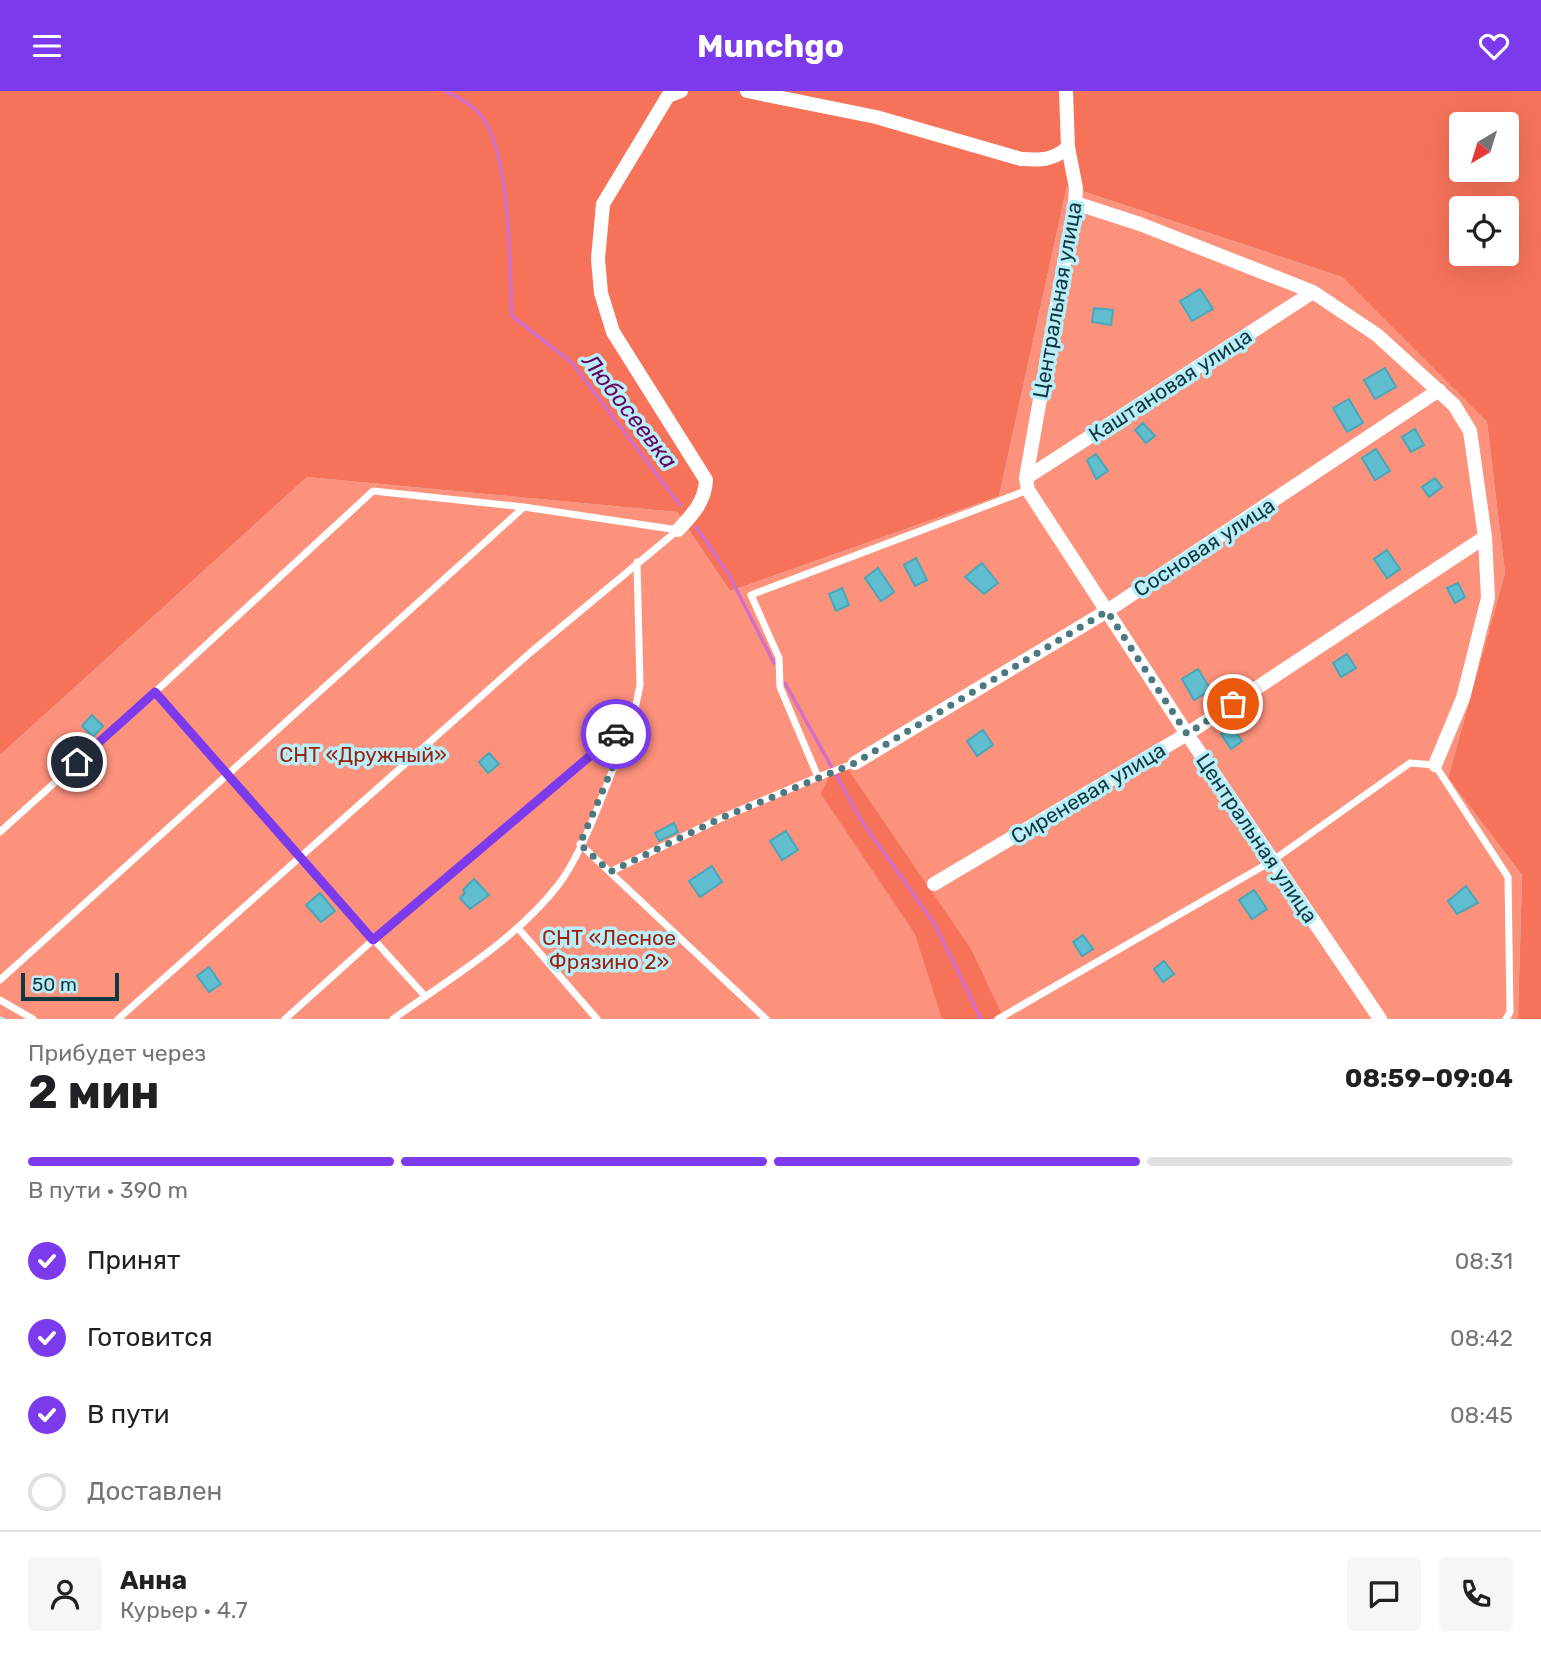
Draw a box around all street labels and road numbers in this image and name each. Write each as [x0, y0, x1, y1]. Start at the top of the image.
street label: Центральная улица [1027, 200, 1087, 400]
street label: Каштановая улица [1084, 323, 1256, 447]
street label: Сосновая улица [1129, 492, 1279, 602]
street label: Сиреневая улица [1006, 737, 1170, 849]
street label: Центральная улица [1191, 749, 1323, 927]

